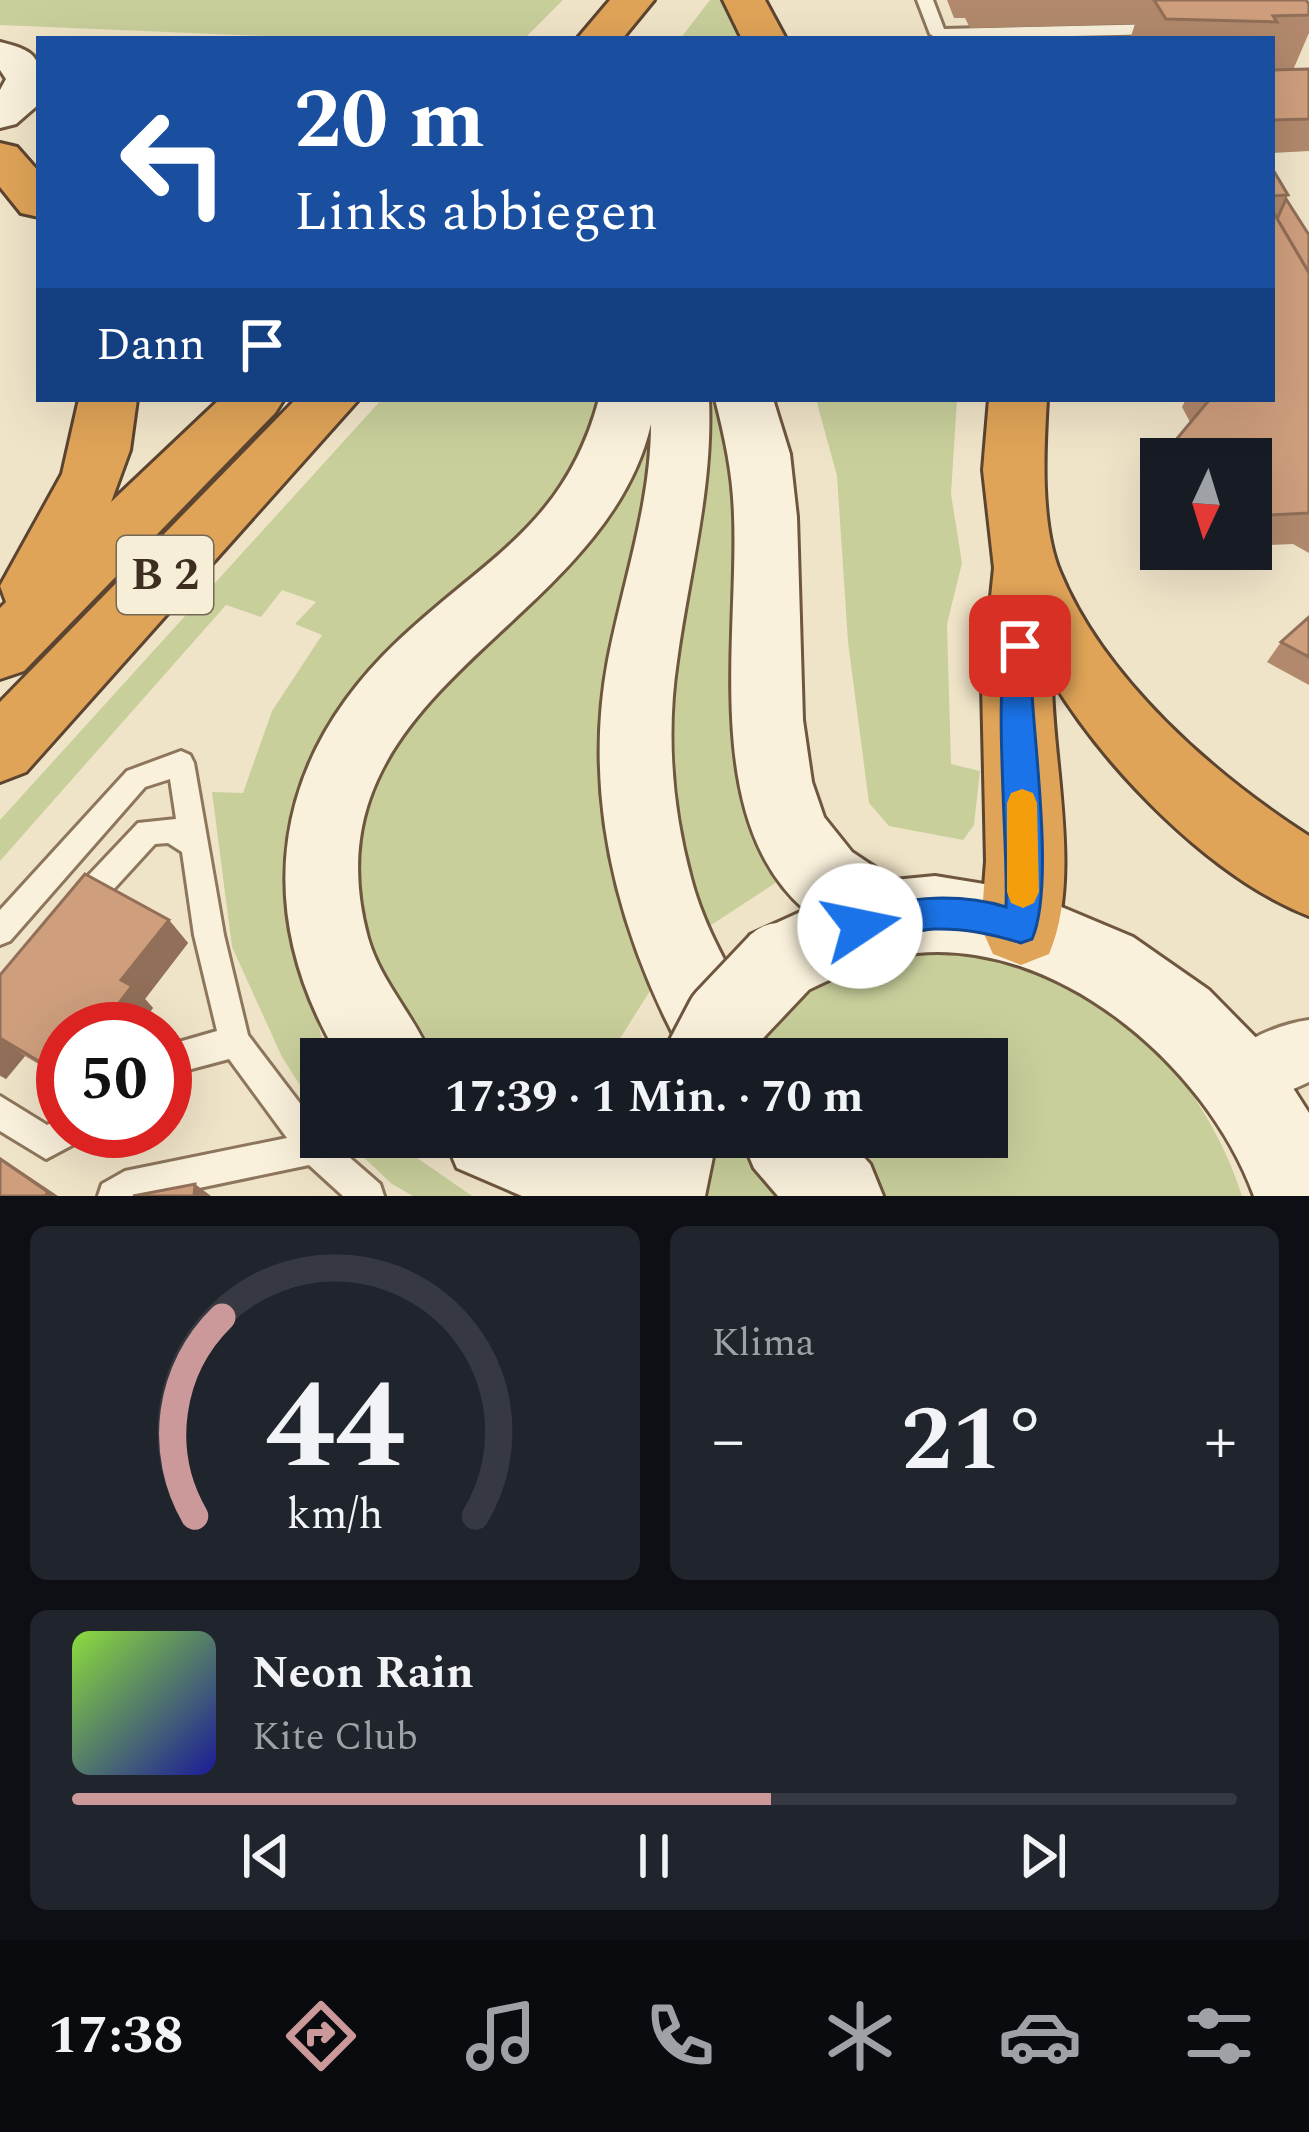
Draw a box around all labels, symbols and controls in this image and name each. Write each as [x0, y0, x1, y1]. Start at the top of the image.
text: 20 m [294, 57, 485, 185]
icon: left [96, 84, 252, 240]
text: Links abbiegen [294, 172, 658, 254]
text: Dann [96, 311, 205, 380]
icon: arrive [229, 312, 295, 378]
north arrow [1140, 438, 1272, 570]
map controls [1140, 438, 1272, 570]
road number: B 2 [117, 536, 213, 614]
pin [969, 595, 1071, 697]
icon: arrive [987, 613, 1053, 679]
position arrow [797, 863, 923, 989]
speed limit sign: 50 [36, 1002, 192, 1158]
text: 17:39 · 1 Min. · 70 m [445, 1063, 863, 1132]
text: Klima [712, 1314, 815, 1373]
text: 44 [265, 1333, 405, 1523]
text: 21° [901, 1373, 1047, 1510]
text: − [712, 1391, 745, 1492]
text: + [1204, 1391, 1237, 1492]
text: km/h [286, 1483, 383, 1548]
text: Neon Rain [252, 1639, 474, 1708]
text: Kite Club [252, 1708, 418, 1767]
icon: previous [233, 1823, 299, 1889]
icon: pause [621, 1823, 687, 1889]
icon: next [1010, 1823, 1076, 1889]
icon: directions [279, 1994, 363, 2078]
icon: music [459, 1994, 543, 2078]
icon: phone [638, 1994, 722, 2078]
icon: climate [818, 1994, 902, 2078]
icon: car [998, 1994, 1082, 2078]
icon: filters [1177, 1994, 1261, 2078]
text: 17:38 [48, 1995, 183, 2077]

